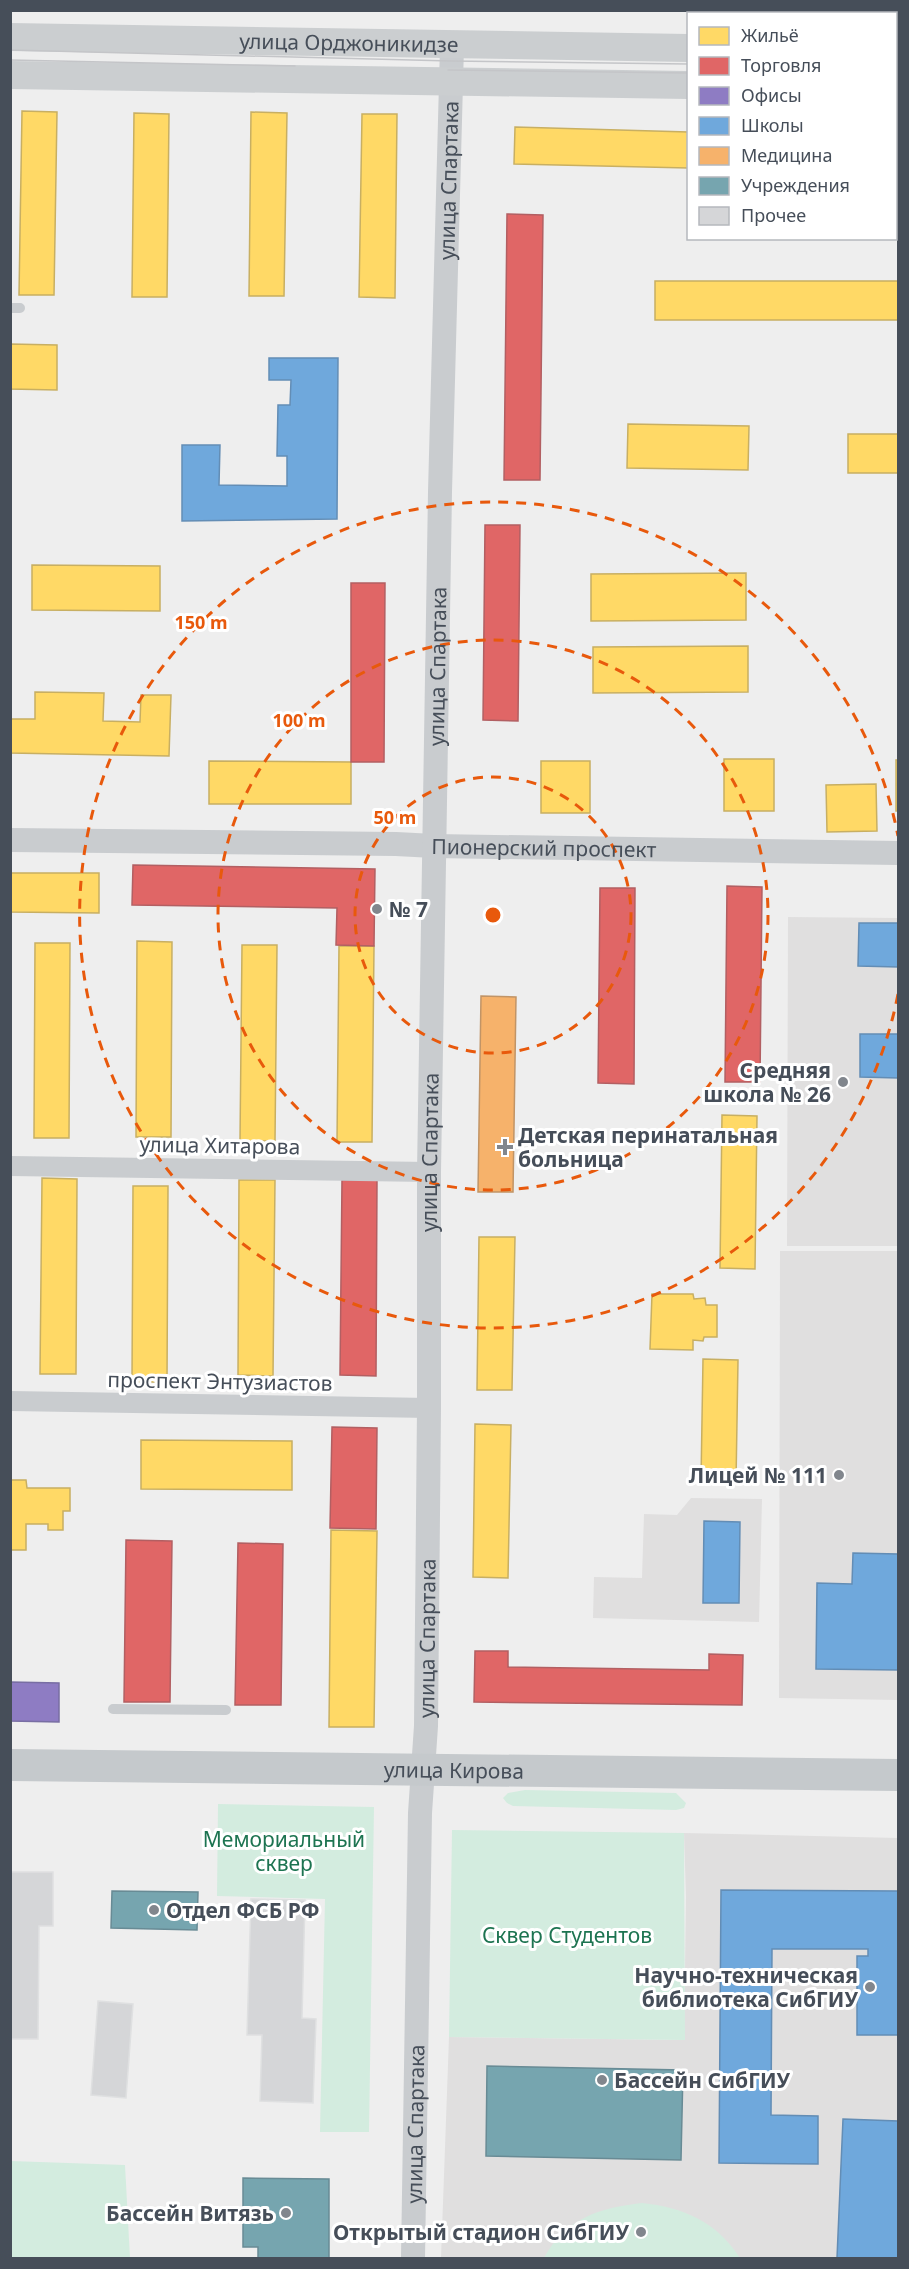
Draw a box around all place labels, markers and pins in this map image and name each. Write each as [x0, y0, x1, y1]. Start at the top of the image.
place label: № 7 [389, 895, 428, 923]
marker: № 7 [370, 902, 384, 916]
centre of rings [483, 905, 503, 925]
place label: Средняя школа № 26 [703, 1056, 831, 1108]
marker: Средняя школа № 26 [836, 1075, 850, 1089]
place label: Детская перинатальная больница [518, 1121, 778, 1173]
marker: Детская перинатальная больница [496, 1138, 514, 1156]
place label: Лицей № 111 [689, 1461, 827, 1489]
marker: Лицей № 111 [832, 1468, 846, 1482]
place label: Отдел ФСБ РФ [166, 1896, 320, 1924]
marker: Отдел ФСБ РФ [147, 1903, 161, 1917]
place label: Научно-техническая библиотека СибГИУ [634, 1961, 858, 2013]
marker: Научно-техническая библиотека СибГИУ [863, 1980, 877, 1994]
place label: Бассейн СибГИУ [614, 2066, 791, 2094]
marker: Бассейн СибГИУ [595, 2073, 609, 2087]
place label: Бассейн Витязь [106, 2199, 274, 2227]
marker: Бассейн Витязь [279, 2206, 293, 2220]
place label: Открытый стадион СибГИУ [333, 2218, 629, 2246]
marker: Открытый стадион СибГИУ [634, 2225, 648, 2239]

